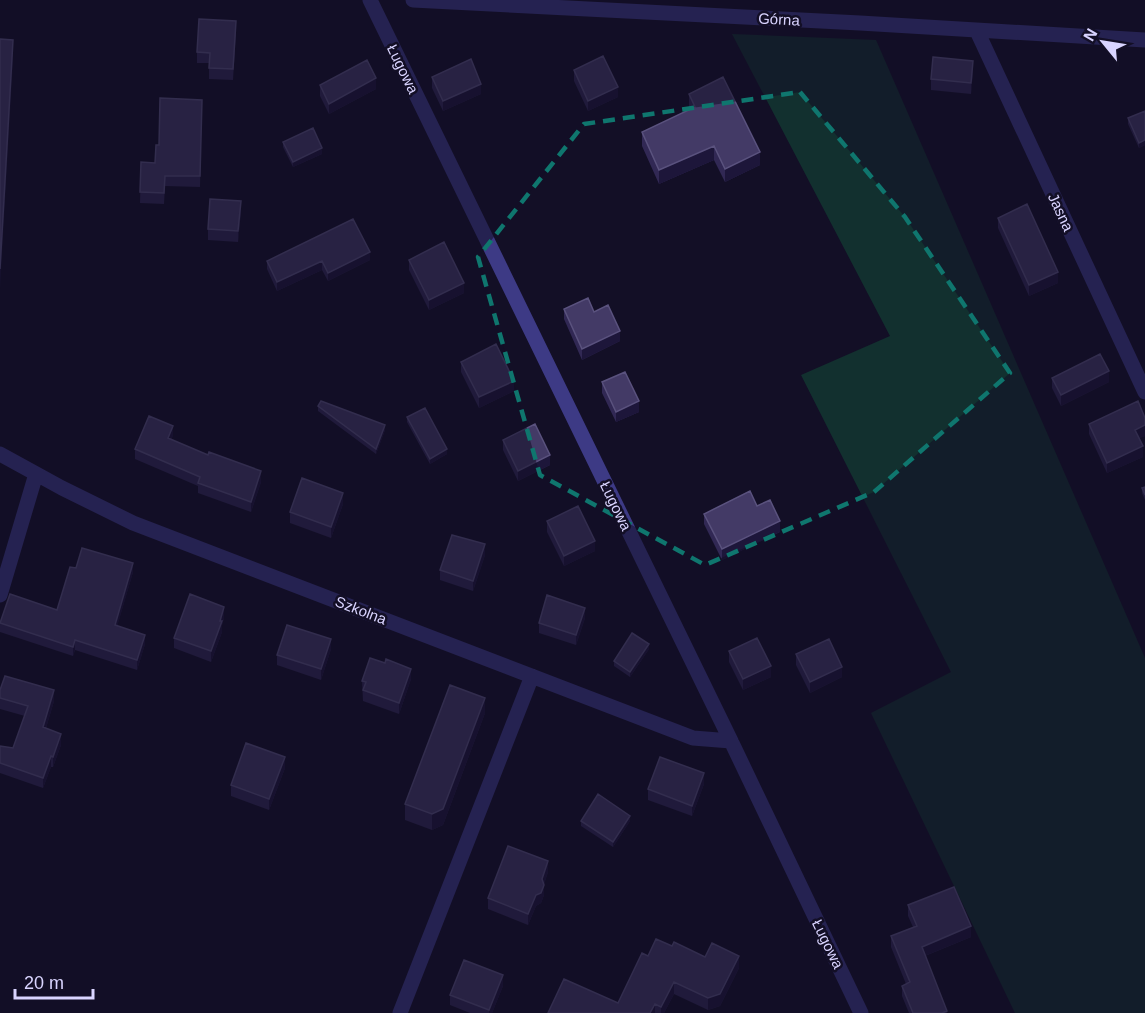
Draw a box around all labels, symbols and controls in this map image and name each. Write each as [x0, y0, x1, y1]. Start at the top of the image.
street label: Górna [758, 9, 801, 29]
north arrow [1073, 12, 1133, 72]
text: N [1080, 25, 1101, 44]
street label: Ługowa [384, 42, 422, 97]
street label: Jasna [1045, 190, 1077, 234]
street label: Ługowa [597, 479, 635, 534]
street label: Szkolna [333, 593, 390, 628]
street label: Ługowa [809, 917, 847, 972]
scale bar [15, 962, 93, 1000]
text: 20 m [24, 973, 64, 993]

